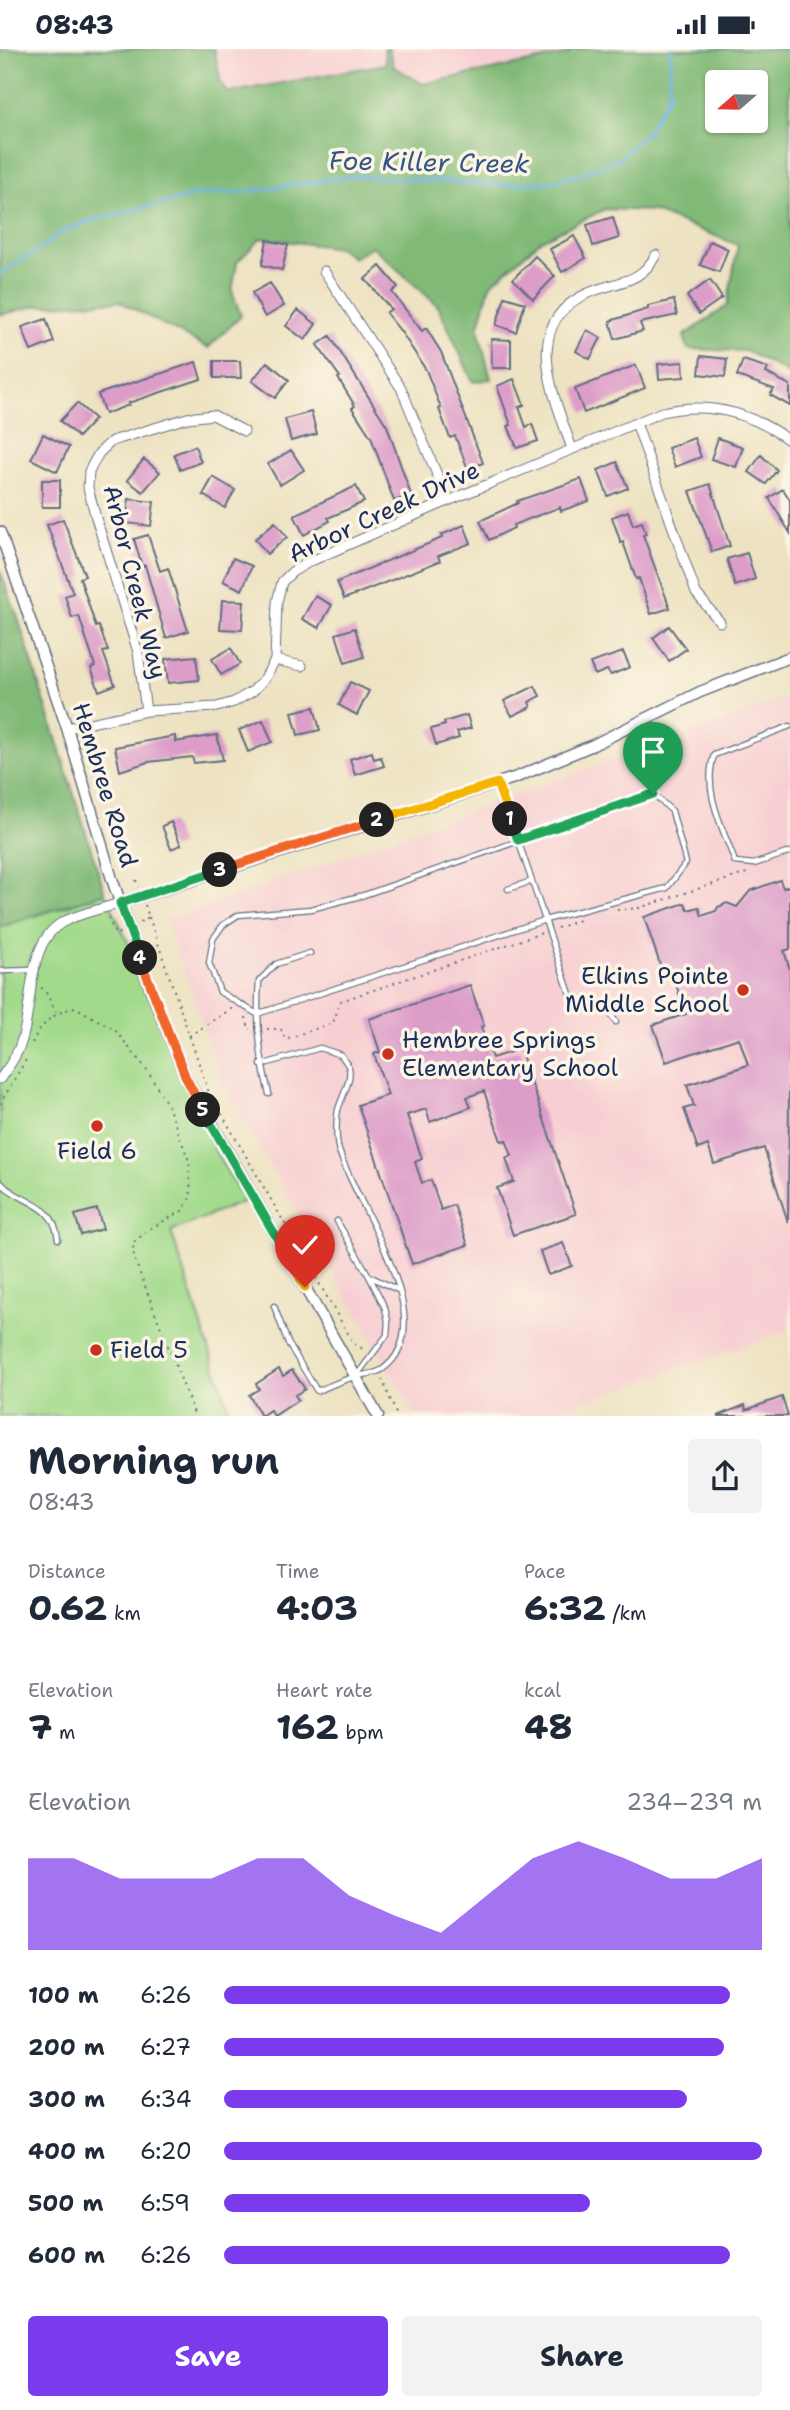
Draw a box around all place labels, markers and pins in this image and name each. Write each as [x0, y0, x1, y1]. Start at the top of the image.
pin [623, 722, 683, 794]
pin: 1 [492, 801, 528, 837]
pin: 2 [360, 803, 394, 837]
pin: 3 [202, 853, 238, 887]
pin: 4 [122, 941, 158, 975]
place label: Elkins Pointe Middle School [565, 960, 730, 1020]
marker: Elkins Pointe Middle School [735, 982, 751, 998]
place label: Hembree Springs Elementary School [402, 1024, 619, 1084]
marker: Hembree Springs Elementary School [380, 1046, 396, 1062]
pin: 5 [186, 1093, 220, 1127]
marker: Field 6 [89, 1118, 105, 1134]
place label: Field 6 [57, 1135, 137, 1167]
pin [275, 1215, 335, 1287]
place label: Field 5 [110, 1334, 188, 1366]
marker: Field 5 [88, 1342, 104, 1358]

